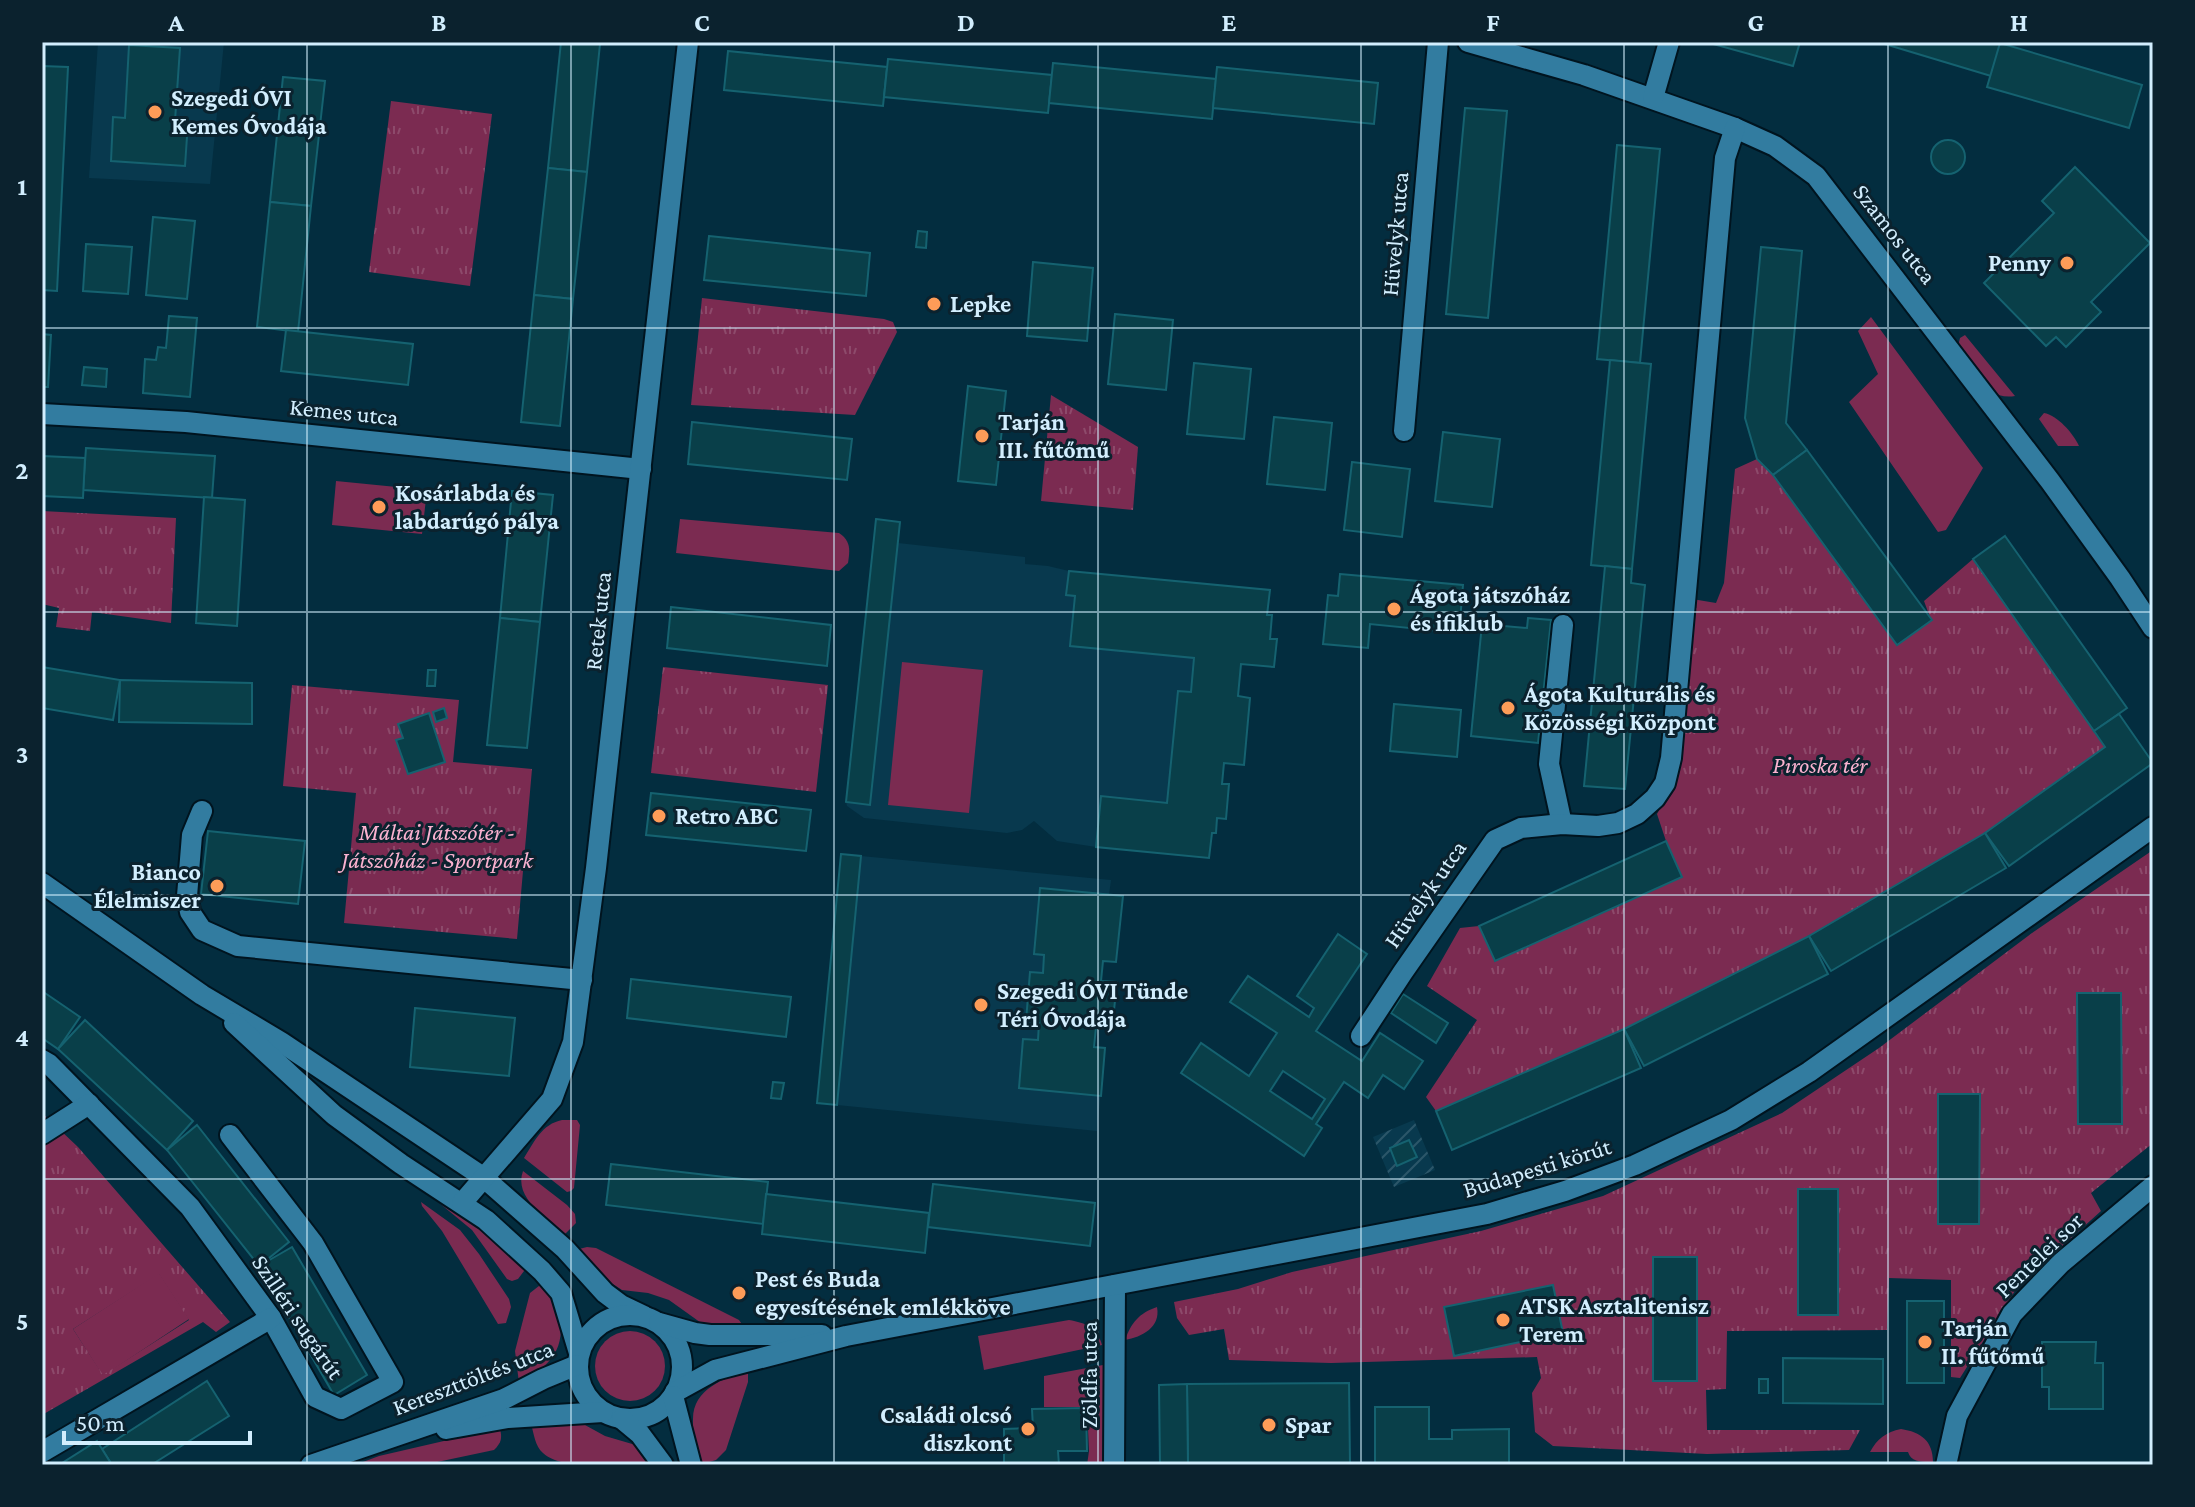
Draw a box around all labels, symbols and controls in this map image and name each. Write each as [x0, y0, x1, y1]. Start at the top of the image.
text: A [167, 8, 184, 37]
text: B [431, 8, 447, 37]
text: C [694, 8, 710, 37]
text: D [957, 8, 975, 37]
text: E [1222, 8, 1237, 37]
text: F [1486, 8, 1500, 37]
text: G [1748, 8, 1764, 37]
text: H [2010, 8, 2028, 37]
place label: Szegedi ÓVI Kemes Óvodája [171, 84, 327, 140]
marker: Szegedi ÓVI Kemes Óvodája [146, 103, 164, 121]
street label: Hüvelyk utca [1376, 171, 1413, 297]
text: 1 [17, 172, 27, 201]
street label: Szamos utca [1848, 178, 1943, 289]
place label: Penny [1988, 249, 2051, 276]
marker: Penny [2058, 254, 2076, 272]
place label: Lepke [950, 290, 1011, 317]
marker: Lepke [925, 295, 943, 313]
street label: Kemes utca [288, 392, 400, 431]
place label: Tarján III. fűtőmű [998, 408, 1110, 463]
marker: Tarján III. fűtőmű [973, 427, 991, 445]
text: 2 [15, 456, 29, 485]
place label: Kosárlabda és labdarúgó pálya [395, 479, 559, 534]
marker: Kosárlabda és labdarúgó pálya [370, 498, 388, 516]
street label: Retek utca [579, 570, 616, 672]
place label: Ágota játszóház és ifiklub [1409, 581, 1570, 636]
marker: Ágota játszóház és ifiklub [1385, 600, 1403, 618]
place label: Ágota Kulturális és Közösségi Központ [1523, 680, 1716, 735]
marker: Ágota Kulturális és Közösségi Központ [1499, 699, 1517, 717]
text: 3 [16, 740, 28, 769]
park label: Piroska tér [1773, 751, 1868, 778]
place label: Retro ABC [675, 802, 779, 829]
marker: Retro ABC [650, 807, 668, 825]
park label: Máltai Játszótér - Játszóház - Sportpark [337, 818, 534, 873]
street label: Hüvelyk utca [1378, 835, 1471, 953]
place label: Bianco Élelmiszer [93, 858, 201, 913]
marker: Bianco Élelmiszer [208, 877, 226, 895]
place label: Szegedi ÓVI Tünde Téri Óvodája [997, 977, 1188, 1033]
marker: Szegedi ÓVI Tünde Téri Óvodája [972, 996, 990, 1014]
text: 4 [15, 1023, 29, 1052]
street label: Budapesti körút [1460, 1132, 1615, 1203]
street label: Pentelei sor [1989, 1206, 2088, 1303]
street label: Szilléri sugárút [247, 1249, 350, 1385]
place label: Pest és Buda egyesítésének emlékköve [755, 1265, 1011, 1320]
marker: Pest és Buda egyesítésének emlékköve [730, 1284, 748, 1302]
place label: ATSK Asztalitenisz Terem [1518, 1292, 1709, 1347]
text: 5 [16, 1307, 28, 1336]
marker: ATSK Asztalitenisz Terem [1494, 1311, 1512, 1329]
place label: Tarján II. fűtőmű [1941, 1314, 2045, 1369]
street label: Zöldfa utca [1075, 1321, 1102, 1429]
marker: Tarján II. fűtőmű [1916, 1333, 1934, 1351]
street label: Kereszttöltés utca [389, 1334, 557, 1421]
scale bar [64, 1395, 250, 1445]
place label: Családi olcsó diszkont [880, 1401, 1012, 1456]
text: 50 m [76, 1409, 125, 1436]
place label: Spar [1285, 1411, 1332, 1438]
marker: Spar [1260, 1416, 1278, 1434]
marker: Családi olcsó diszkont [1019, 1420, 1037, 1438]

